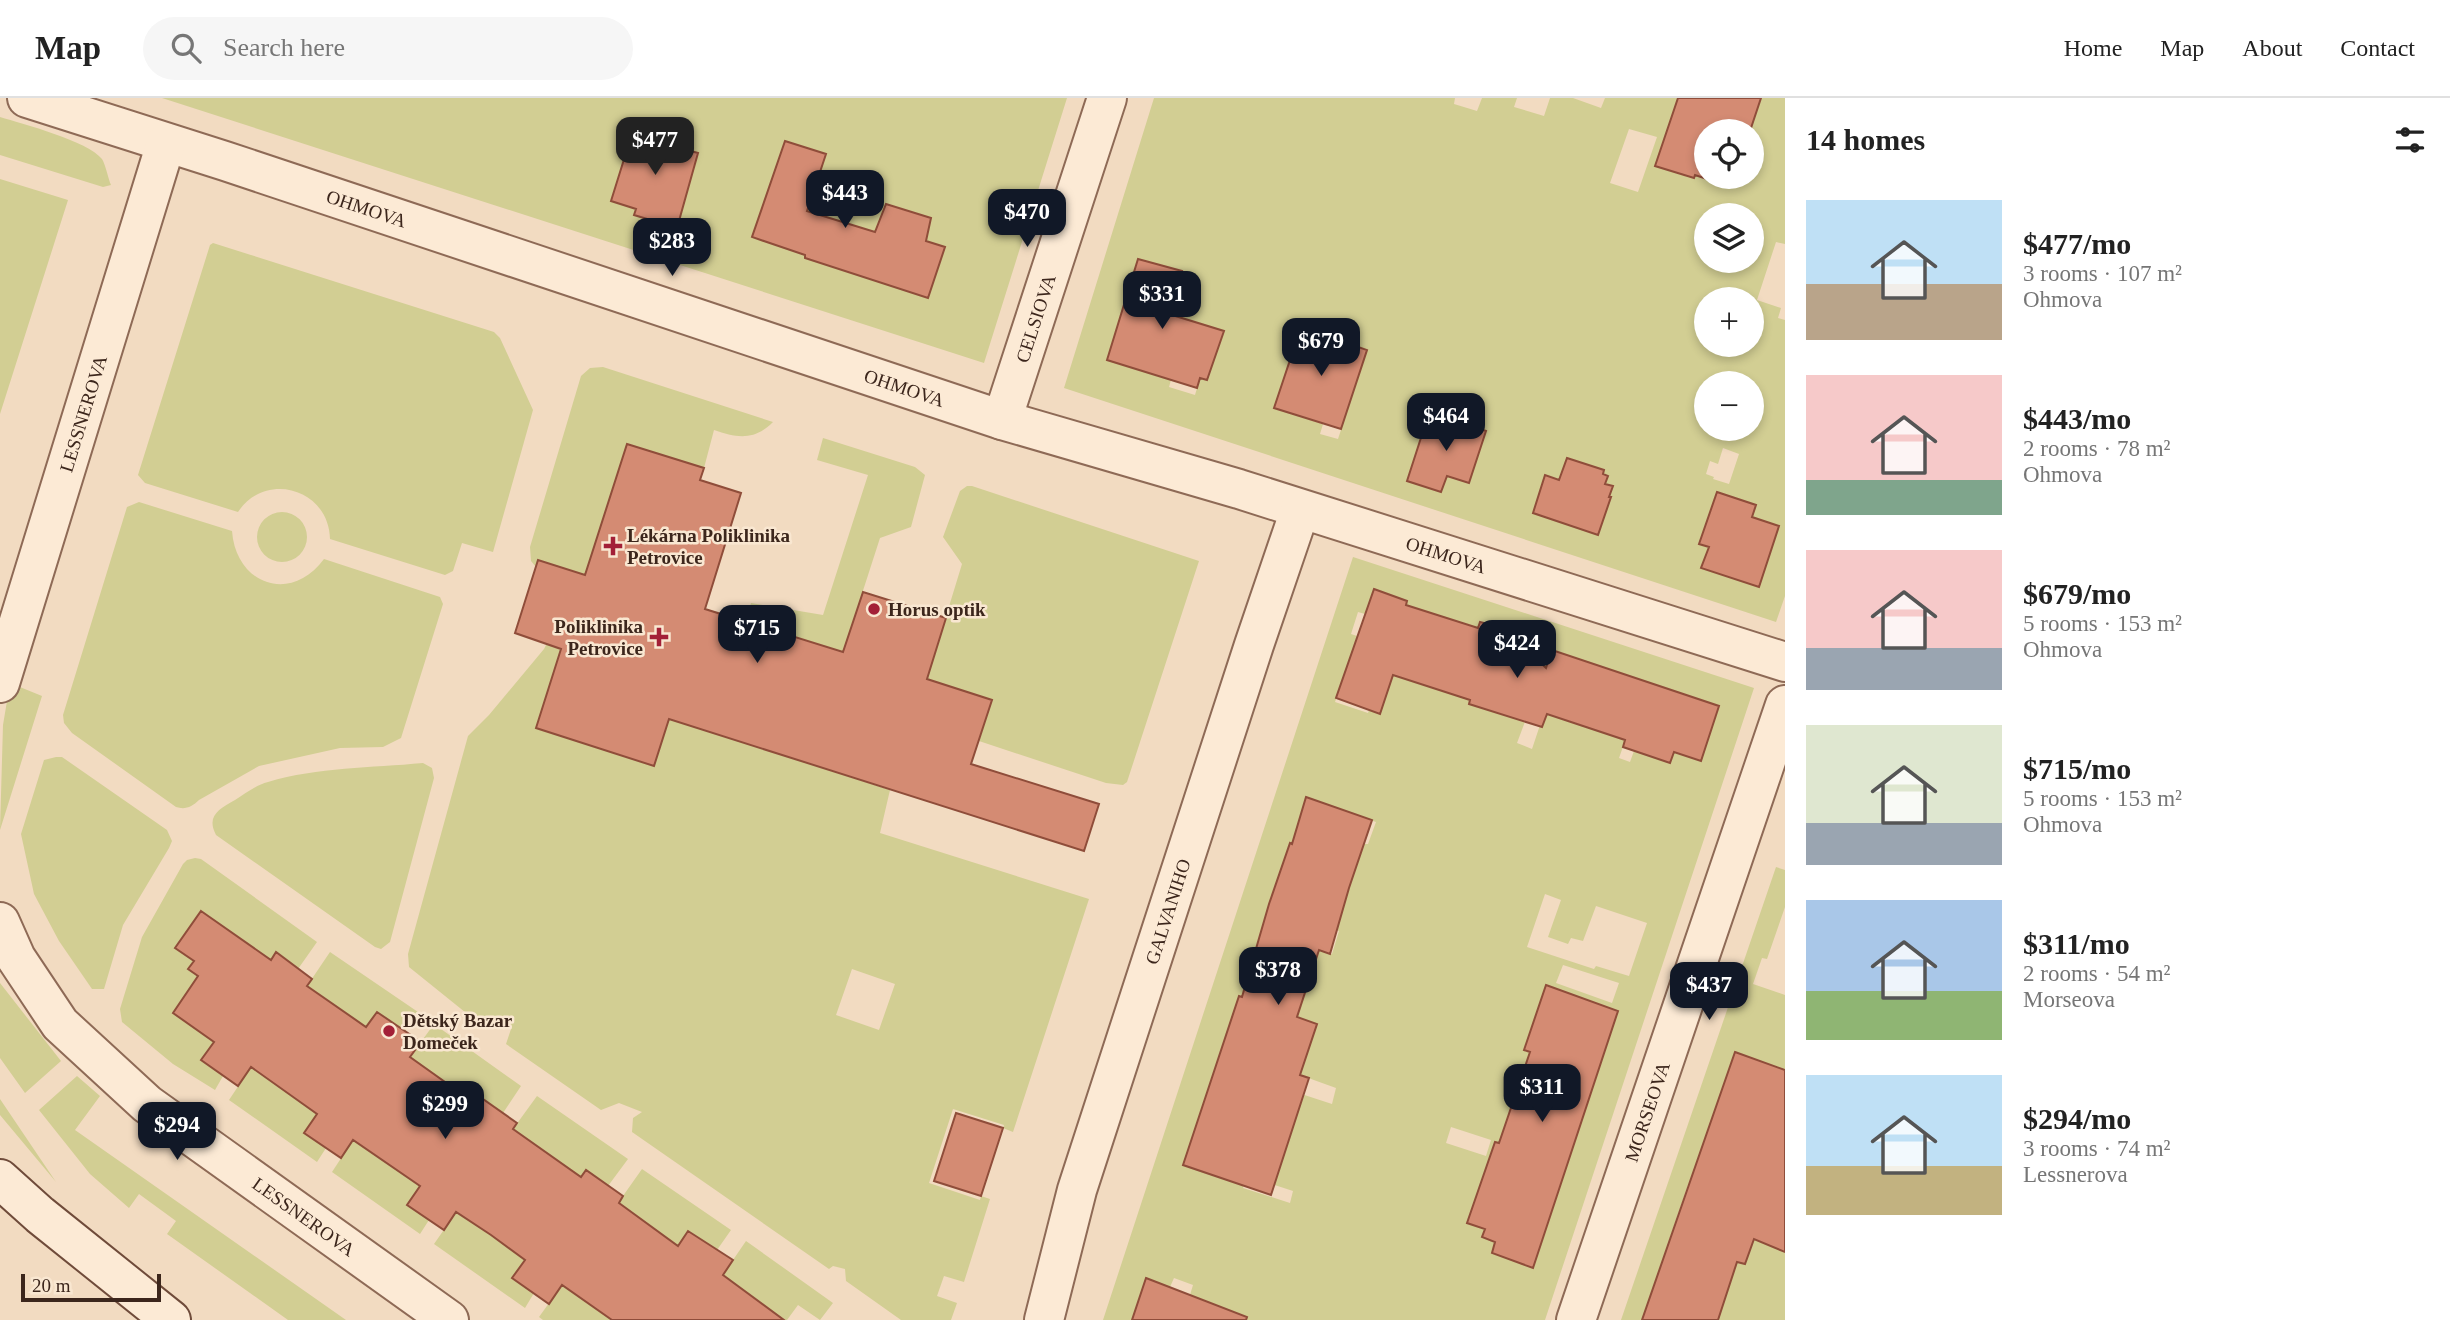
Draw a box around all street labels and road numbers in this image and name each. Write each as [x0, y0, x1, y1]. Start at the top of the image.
street label: OHMOVA [324, 185, 410, 231]
street label: CELSIOVA [1011, 271, 1059, 365]
street label: LESSNEROVA [55, 352, 111, 474]
street label: OHMOVA [862, 364, 947, 411]
street label: OHMOVA [1403, 532, 1489, 577]
street label: GALVANIHO [1141, 856, 1194, 967]
street label: MORSEOVA [1620, 1059, 1674, 1164]
street label: LESSNEROVA [249, 1173, 360, 1260]

